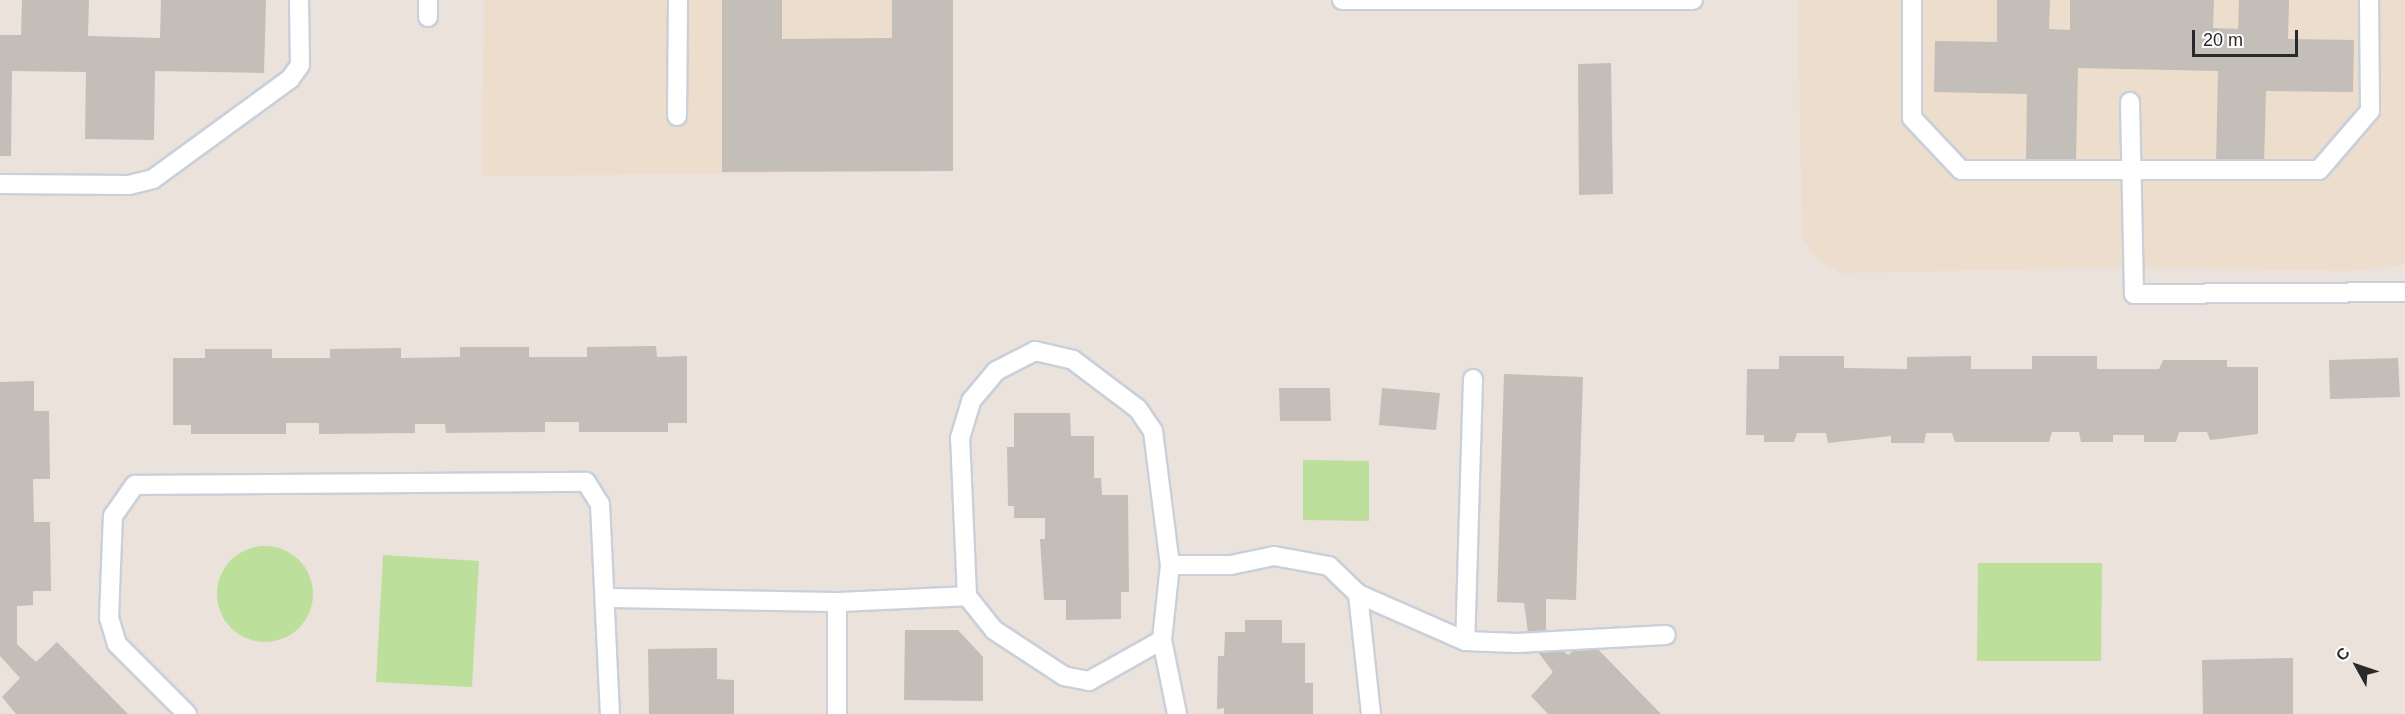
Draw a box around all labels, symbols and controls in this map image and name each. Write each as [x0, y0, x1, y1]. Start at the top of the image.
scale bar [2195, 18, 2302, 56]
text: 20 m [2203, 30, 2243, 50]
north arrow [2327, 636, 2387, 696]
text: С [2333, 644, 2353, 664]

